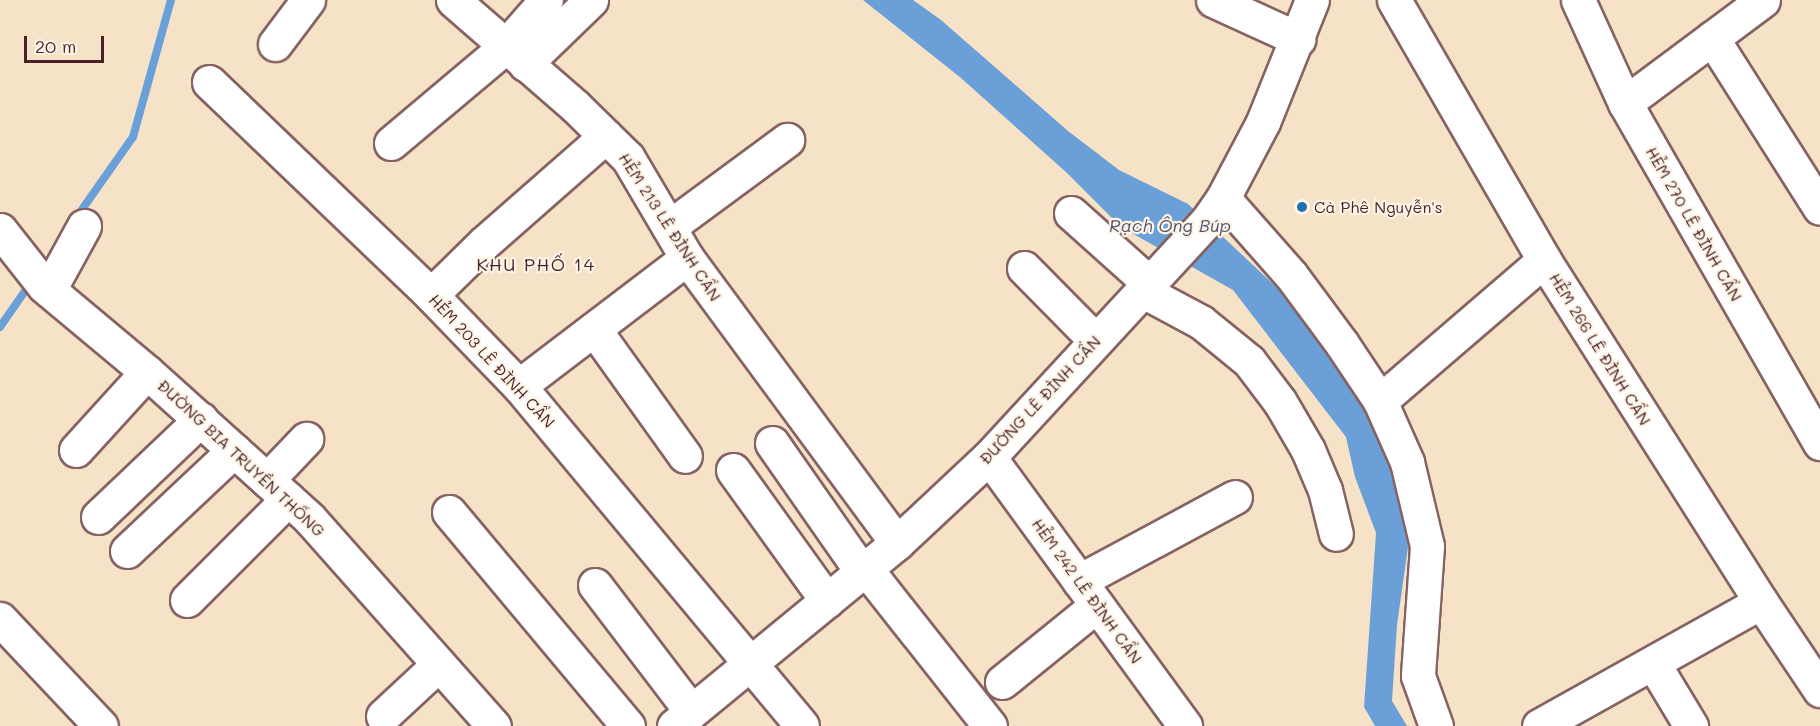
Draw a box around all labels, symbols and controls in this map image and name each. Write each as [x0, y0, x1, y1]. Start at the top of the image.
scale bar [27, 24, 106, 62]
text: 20 m [35, 34, 76, 58]
street label: HẺM 270 LÊ ĐÌNH CẨN [1642, 143, 1746, 305]
street label: HẺM 213 LÊ ĐÌNH CẨN [615, 149, 725, 305]
place label: Cà Phê Nguyễn's [1314, 197, 1443, 217]
marker: Cà Phê Nguyễn's [1295, 200, 1309, 214]
water label: Rạch Ông Búp [1109, 214, 1231, 236]
district label: KHU PHỐ 14 [477, 253, 595, 275]
street label: HẺM 266 LÊ ĐÌNH CẨN [1545, 269, 1655, 429]
street label: HẺM 203 LÊ ĐÌNH CẨN [425, 290, 559, 432]
street label: ĐƯỜNG LÊ ĐÌNH CẨN [975, 332, 1105, 468]
street label: ĐƯỜNG BIA TRUYỀN THỐNG [154, 376, 328, 540]
street label: HẺM 242 LÊ ĐÌNH CẨN [1028, 515, 1146, 667]

